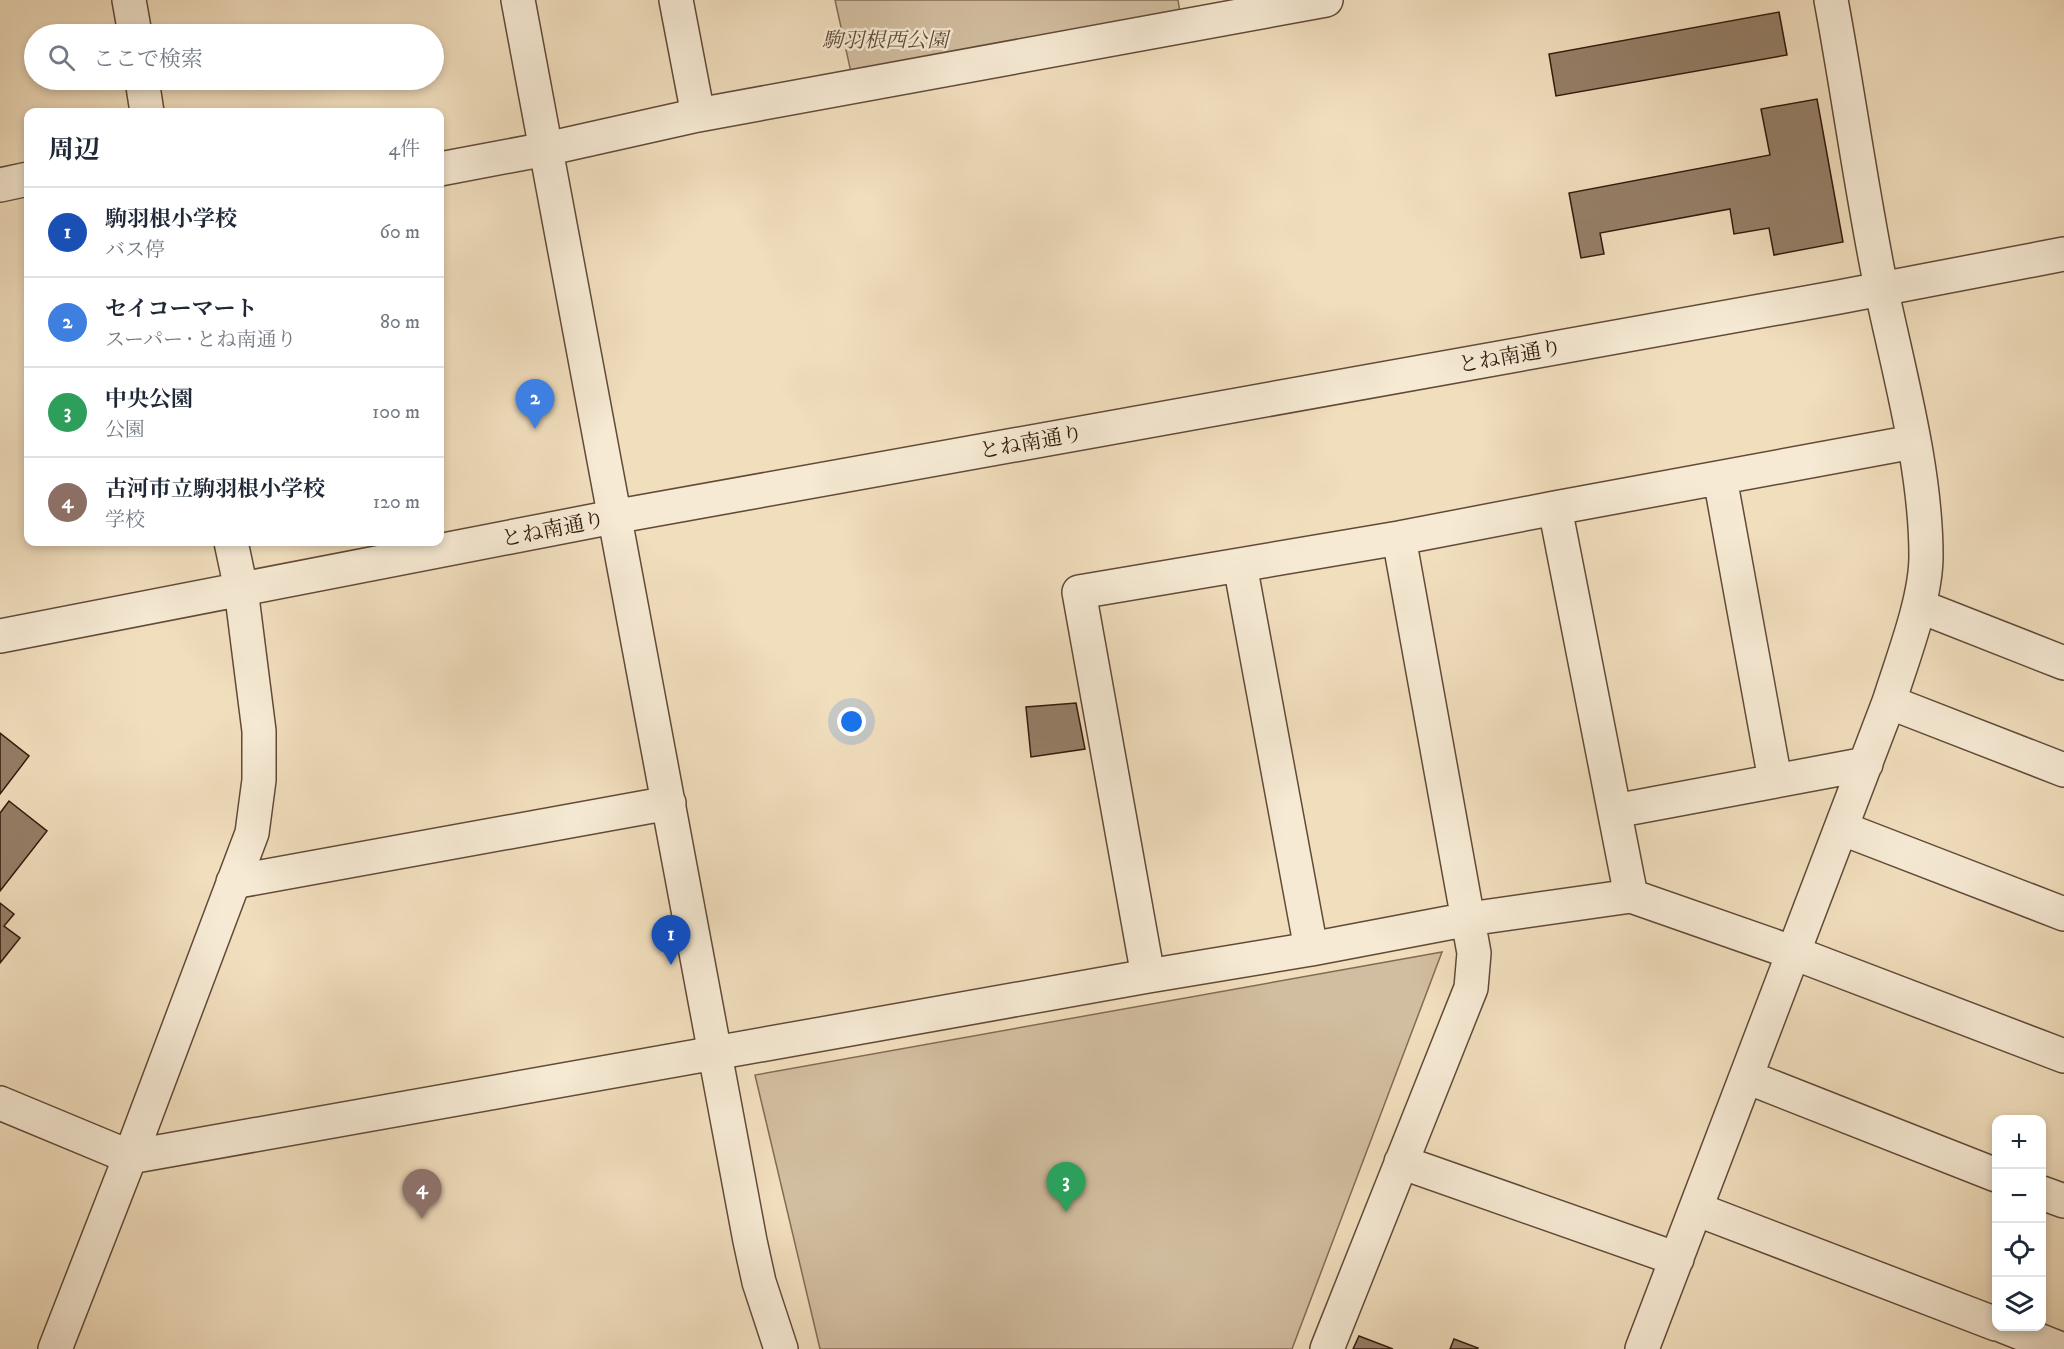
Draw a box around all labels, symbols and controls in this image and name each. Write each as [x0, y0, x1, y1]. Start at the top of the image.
search box [24, 24, 444, 90]
park label: 駒羽根西公園 [822, 28, 951, 54]
icon: search [45, 41, 78, 74]
text: ここで検索 [93, 46, 203, 73]
text: 周辺 [48, 134, 100, 167]
text: 4件 [388, 137, 420, 162]
text: 駒羽根小学校 [105, 206, 237, 233]
text: 1 [64, 220, 71, 245]
text: 60 m [380, 220, 420, 245]
text: バス停 [105, 238, 165, 263]
text: セイコーマート [105, 296, 257, 323]
text: 2 [63, 310, 72, 335]
text: 80 m [380, 310, 420, 335]
text: スーパー · とね南通り [105, 328, 296, 353]
street label: とね南通り [1456, 335, 1564, 379]
pin: 2 [516, 380, 554, 429]
text: 中央公園 [105, 386, 193, 413]
text: 3 [64, 400, 71, 425]
text: 100 m [372, 400, 420, 425]
text: 公園 [105, 418, 145, 443]
street label: とね南通り [977, 421, 1085, 465]
text: 古河市立駒羽根小学校 [105, 476, 325, 503]
text: 4 [62, 490, 73, 515]
text: 120 m [373, 490, 420, 515]
street label: とね南通り [499, 507, 607, 553]
text: 学校 [105, 508, 145, 533]
your location [837, 707, 866, 736]
pin: 1 [652, 916, 690, 965]
map controls [1992, 1115, 2046, 1331]
button: + [1992, 1115, 2046, 1169]
pin: 3 [1046, 1162, 1086, 1212]
button: − [1992, 1169, 2046, 1223]
pin: 4 [402, 1170, 442, 1219]
button: locate [1992, 1223, 2046, 1277]
button: layers [1992, 1277, 2046, 1331]

